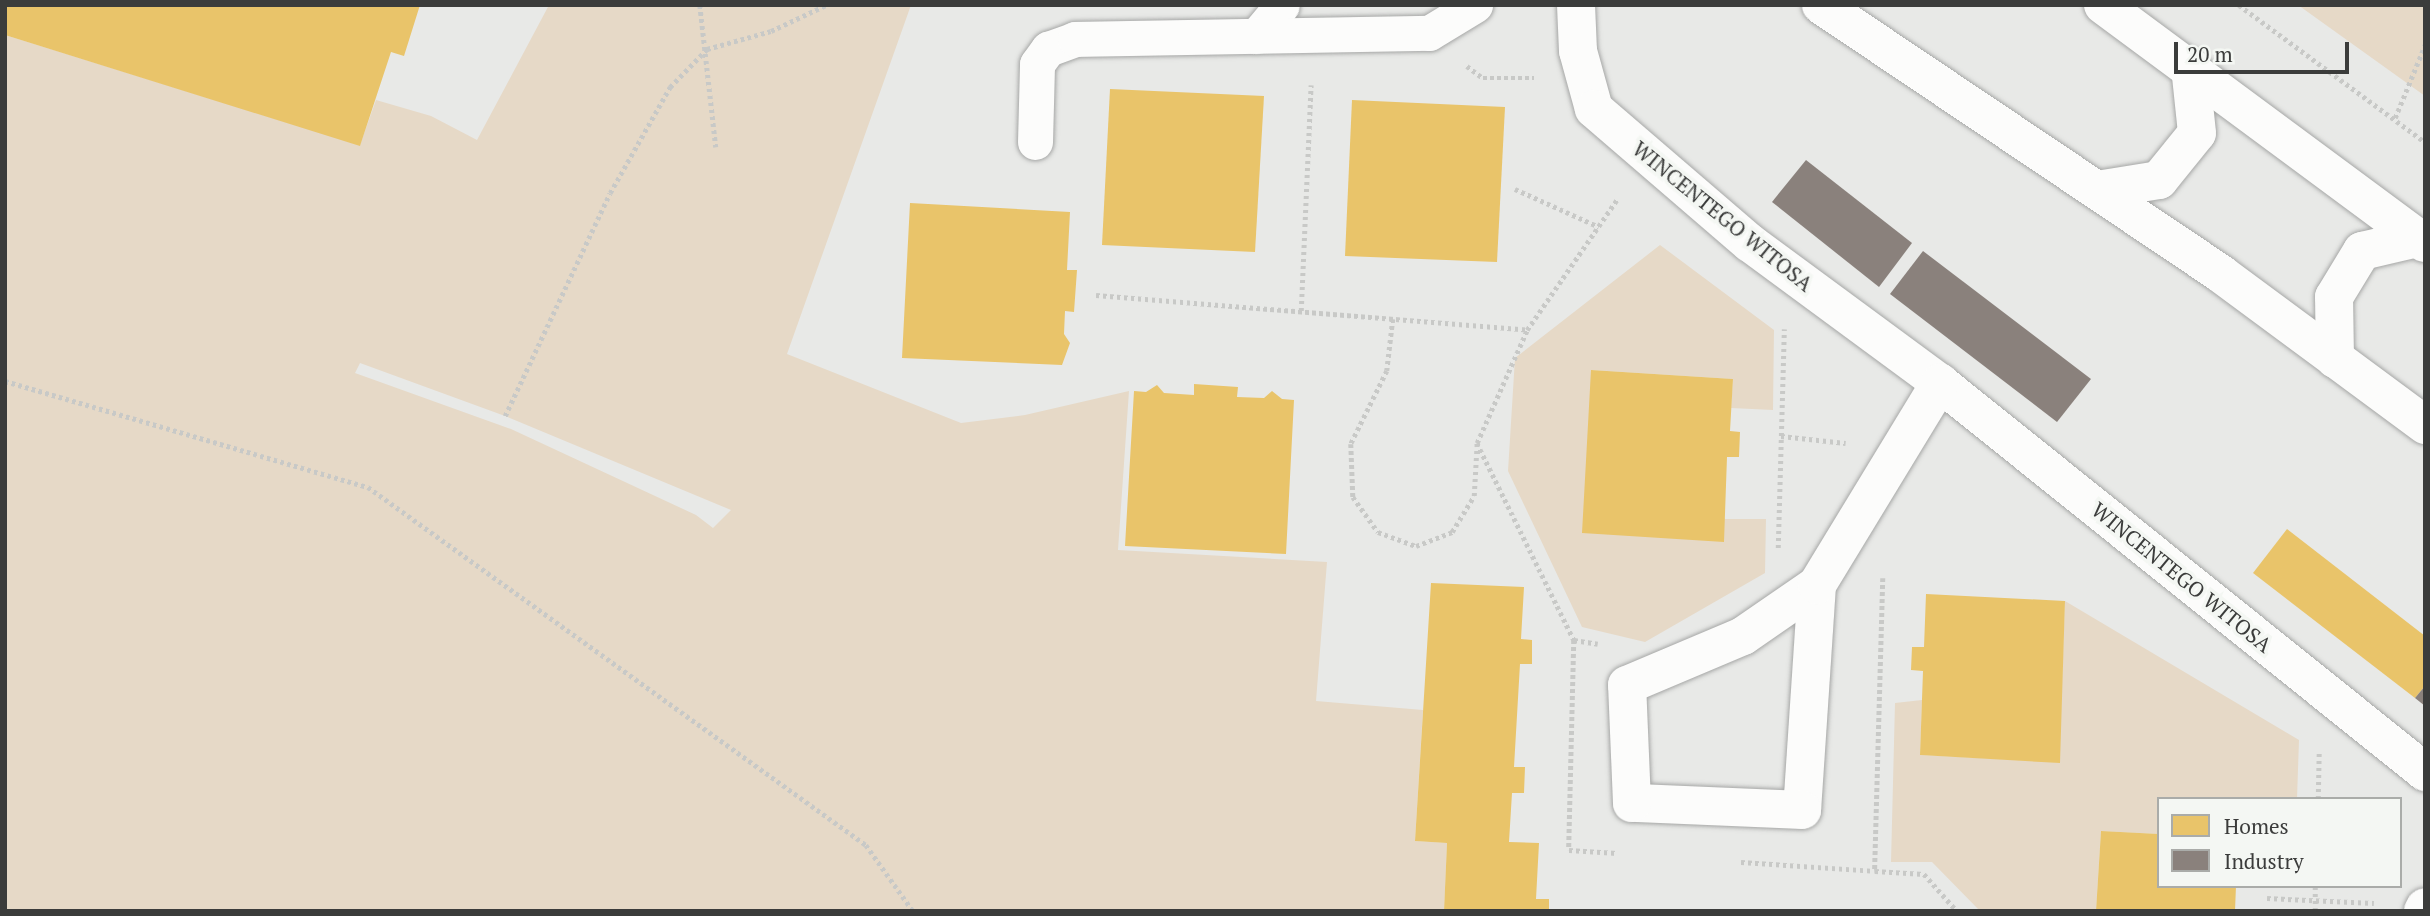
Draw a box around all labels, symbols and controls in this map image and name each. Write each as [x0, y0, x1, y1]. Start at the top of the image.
scale bar [2178, 28, 2353, 72]
text: 20 m [2187, 40, 2233, 68]
street label: WINCENTEGO WITOSA [1628, 136, 1818, 296]
street label: WINCENTEGO WITOSA [2087, 497, 2277, 657]
legend [2157, 797, 2402, 888]
text: Homes [2224, 812, 2289, 840]
text: Industry [2224, 847, 2304, 875]

